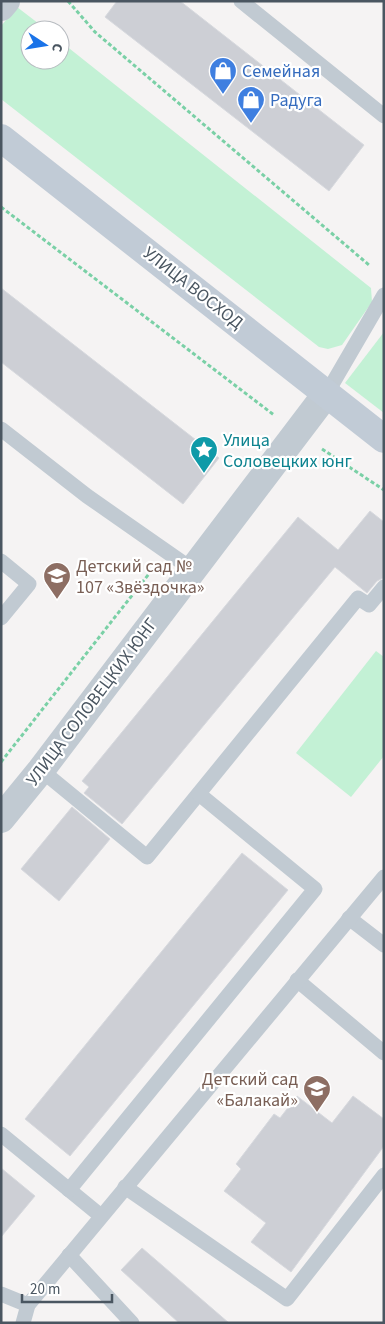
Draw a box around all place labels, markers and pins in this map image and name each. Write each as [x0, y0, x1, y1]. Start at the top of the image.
shop icon: Семейная [208, 56, 238, 95]
place label: Семейная [242, 59, 320, 84]
shop icon: Радуга [236, 85, 266, 124]
place label: Радуга [270, 88, 322, 113]
place label: Улица Соловецких юнг [223, 428, 352, 474]
place icon: Улица Соловецких юнг [189, 435, 219, 474]
place label: Детский сад № 107 «Звёздочка» [76, 554, 204, 600]
school or university icon: Детский сад № 107 «Звёздочка» [42, 561, 72, 600]
place label: Детский сад «Балакай» [202, 1067, 298, 1113]
school or university icon: Детский сад «Балакай» [302, 1074, 332, 1113]

